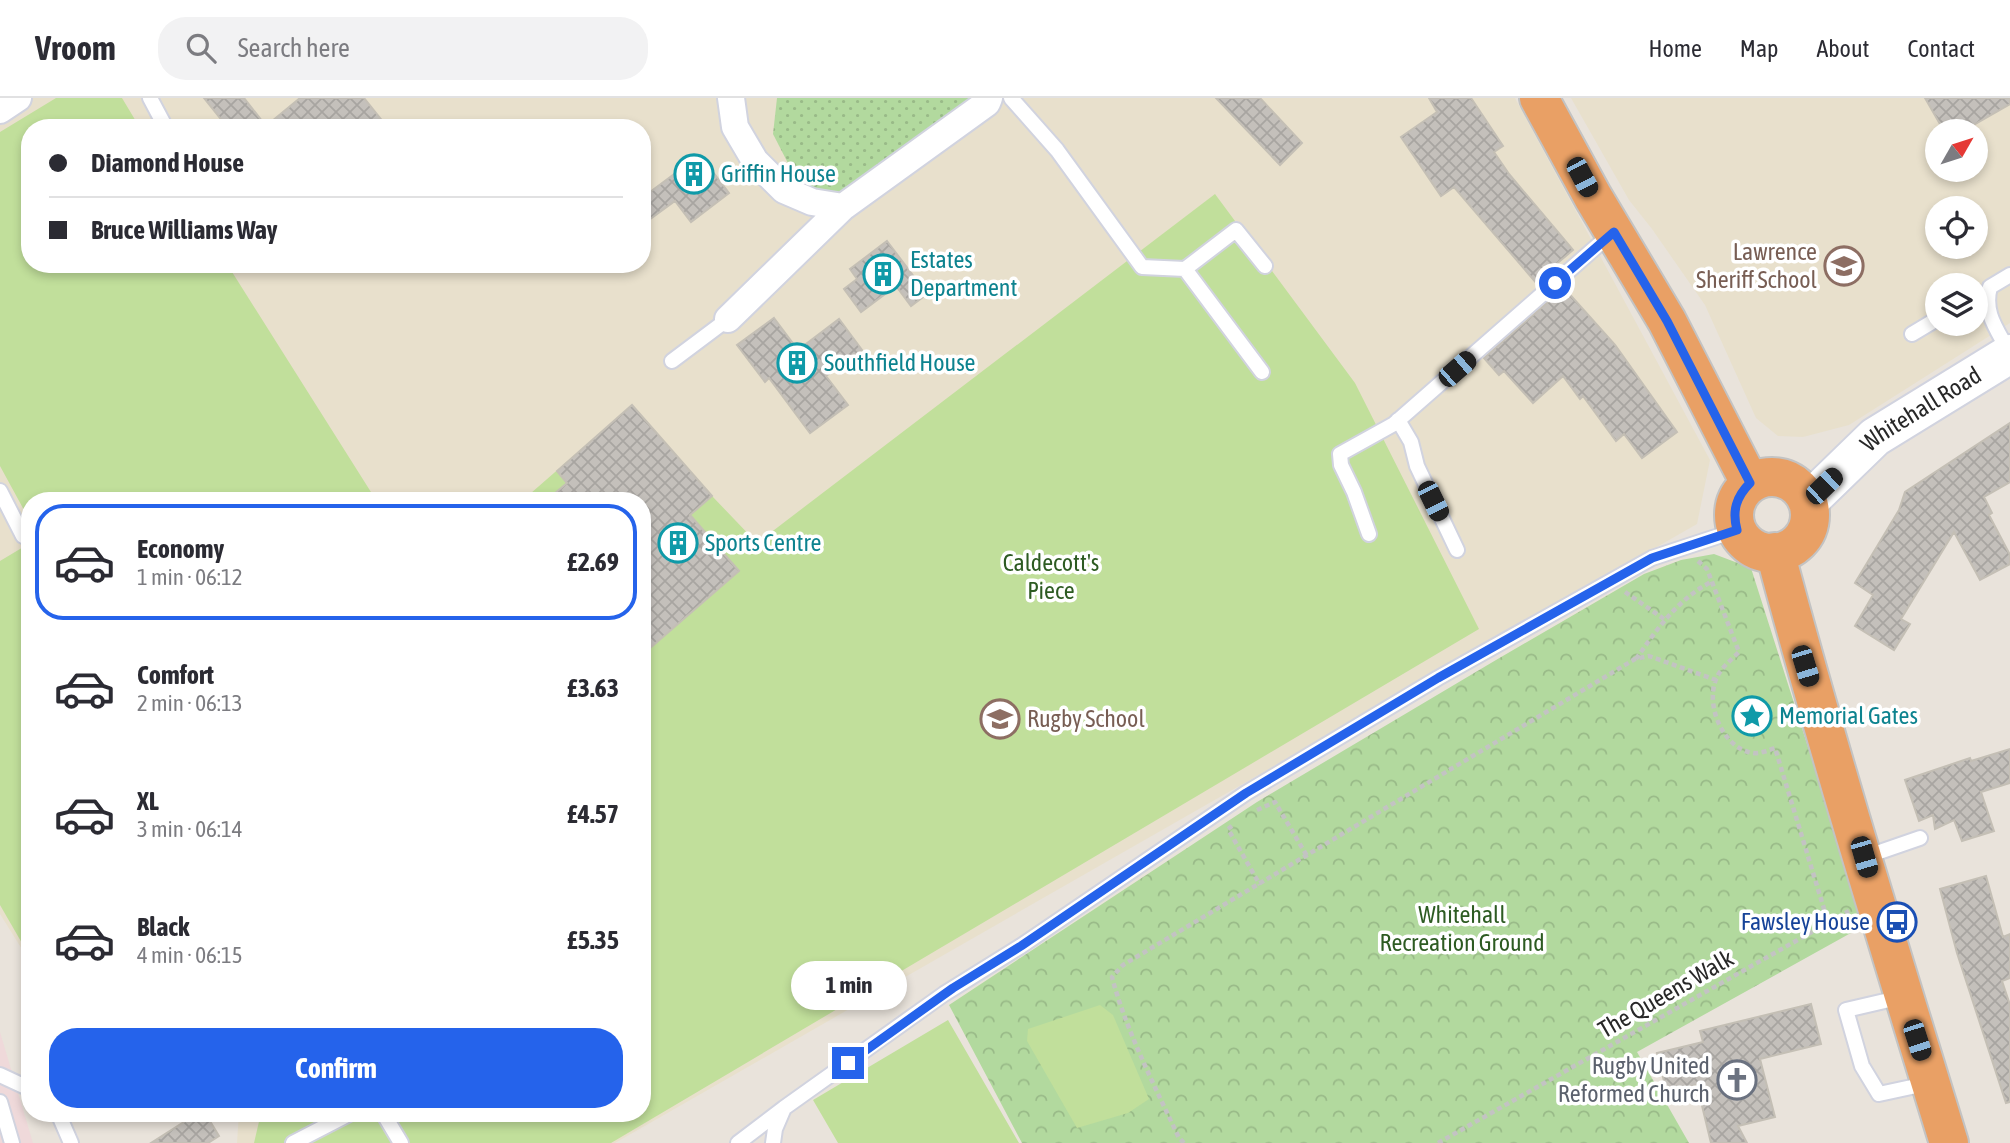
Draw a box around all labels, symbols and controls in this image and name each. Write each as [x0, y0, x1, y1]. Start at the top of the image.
search box [158, 17, 648, 80]
text: Vroom [35, 29, 116, 67]
icon: search [182, 29, 220, 67]
text: Search here [238, 33, 350, 63]
text: Home [1648, 35, 1702, 62]
text: Map [1740, 35, 1778, 62]
text: About [1816, 35, 1869, 62]
text: Contact [1907, 35, 1975, 62]
north arrow [1925, 119, 1988, 182]
map controls [1925, 119, 1988, 336]
text: Diamond House [91, 148, 244, 178]
building icon: Griffin House [673, 153, 715, 195]
car [1563, 154, 1602, 200]
place label: Griffin House [721, 160, 836, 187]
button: locate [1925, 196, 1988, 259]
text: Bruce Williams Way [91, 215, 278, 245]
place label: Lawrence Sheriff School [1696, 238, 1818, 293]
school or university icon: Lawrence Sheriff School [1823, 245, 1865, 287]
place label: Estates Department [910, 246, 1017, 301]
building icon: Estates Department [862, 253, 904, 295]
route start [1539, 267, 1571, 299]
button: layers [1925, 273, 1988, 336]
building icon: Southfield House [776, 342, 818, 384]
car [1435, 347, 1480, 391]
place label: Southfield House [824, 349, 976, 376]
street label: Whitehall Road [1855, 361, 1986, 457]
car [1802, 464, 1847, 508]
car [1415, 478, 1452, 524]
building icon: Sports Centre [657, 522, 699, 564]
place label: Sports Centre [705, 529, 821, 556]
icon: car [53, 531, 116, 594]
text: Economy [137, 534, 224, 564]
text: £2.69 [567, 547, 619, 577]
park label: Caldecott's Piece [1003, 549, 1099, 604]
text: 1 min · 06:12 [137, 564, 243, 590]
car [1789, 643, 1822, 689]
icon: car [53, 657, 116, 720]
text: Comfort [137, 660, 214, 690]
text: £3.63 [567, 673, 619, 703]
text: 2 min · 06:13 [137, 690, 243, 716]
place icon: Memorial Gates [1731, 695, 1773, 737]
school or university icon: Rugby School [979, 698, 1021, 740]
place label: Memorial Gates [1779, 702, 1918, 729]
place label: Rugby School [1027, 705, 1145, 732]
icon: car [53, 783, 116, 846]
text: XL [137, 786, 159, 816]
text: £4.57 [567, 799, 619, 829]
text: 3 min · 06:14 [137, 816, 243, 842]
car [1849, 834, 1880, 880]
park label: Whitehall Recreation Ground [1379, 901, 1545, 956]
bus stop icon: Fawsley House [1876, 901, 1918, 943]
place label: Fawsley House [1741, 908, 1870, 935]
icon: car [53, 909, 116, 972]
text: Black [137, 912, 189, 942]
text: £5.35 [567, 925, 619, 955]
text: 4 min · 06:15 [137, 942, 243, 968]
street label: The Queens Walk [1593, 944, 1738, 1043]
callout: 1 min [790, 962, 906, 1010]
text: 1 min [826, 972, 872, 998]
car [1901, 1017, 1934, 1063]
button: Confirm [49, 1028, 623, 1108]
route end [832, 1047, 864, 1079]
place label: Rugby United Reformed Church [1558, 1052, 1710, 1107]
church icon: Rugby United Reformed Church [1716, 1059, 1758, 1101]

